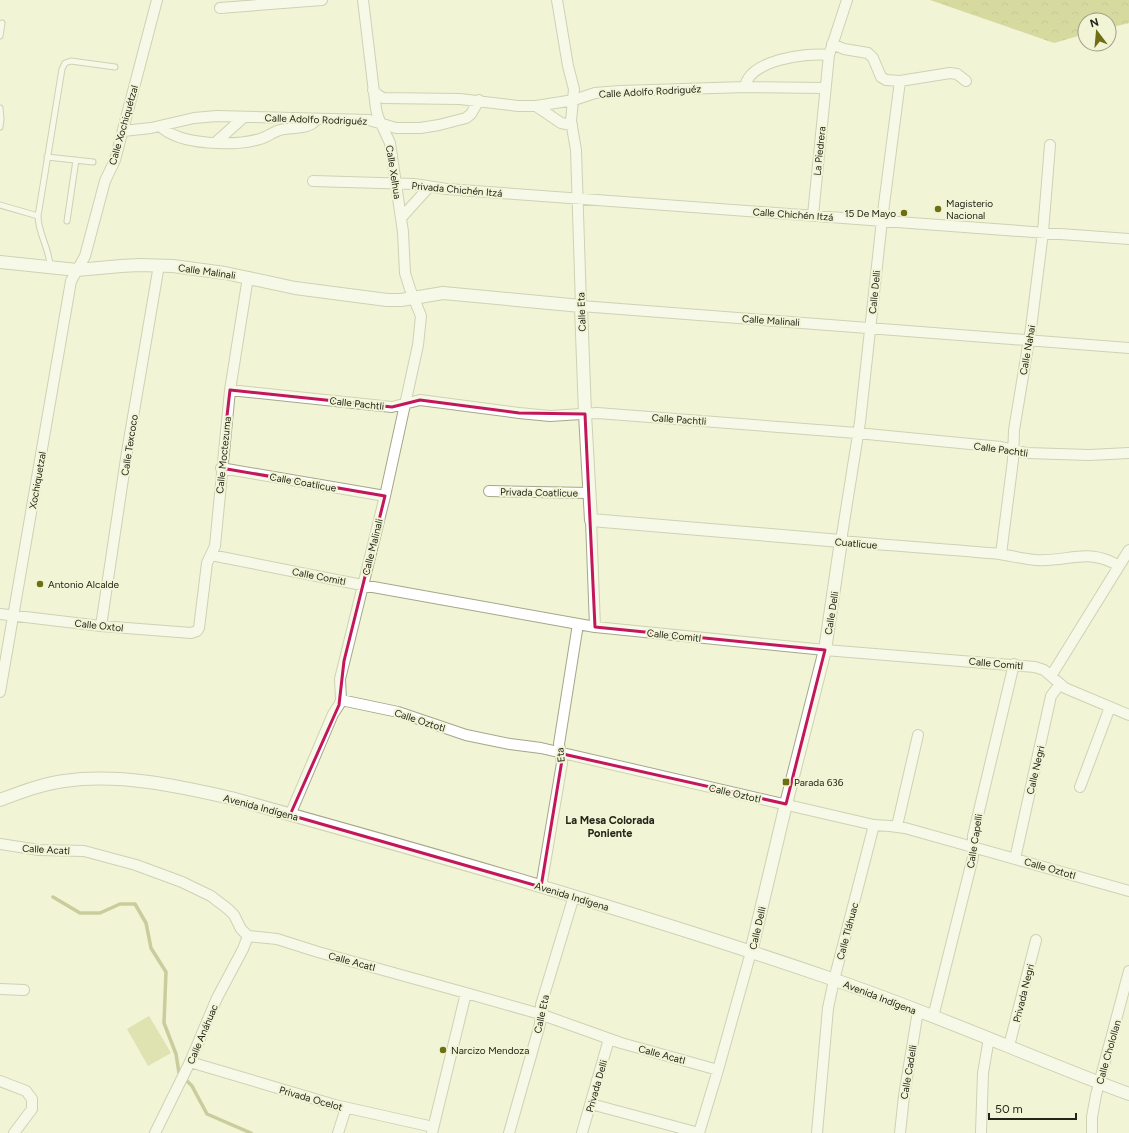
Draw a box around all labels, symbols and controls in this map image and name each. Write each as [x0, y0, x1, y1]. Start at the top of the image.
north arrow [1077, 12, 1117, 52]
text: N [1088, 15, 1100, 30]
street label: Calle Adolfo Rodriguéz [598, 82, 702, 101]
street label: Calle Xochiquétzal [106, 84, 141, 167]
street label: Calle Adolfo Rodriguéz [264, 111, 368, 128]
street label: La Piedrera [810, 126, 829, 176]
street label: Calle Xelhua [383, 144, 404, 200]
street label: Privada Chichén Itzá [411, 179, 503, 200]
place label: Magisterio Nacional [946, 197, 993, 222]
marker: Magisterio Nacional [933, 204, 943, 214]
street label: Calle Chichén Itzá [752, 205, 834, 224]
place label: 15 De Mayo [844, 207, 896, 220]
marker: 15 De Mayo [899, 208, 909, 218]
street label: Calle Malinali [177, 261, 237, 282]
street label: Calle Delli [866, 270, 883, 314]
street label: Calle Eta [574, 292, 589, 332]
street label: Calle Malinali [742, 312, 800, 329]
street label: Calle Nahai [1017, 324, 1038, 376]
street label: Calle Pachtli [329, 394, 385, 413]
street label: Calle Pachtli [651, 411, 707, 428]
street label: Calle Texcoco [118, 413, 141, 477]
street label: Calle Moctezuma [213, 416, 234, 494]
street label: Calle Pachtli [973, 439, 1029, 460]
street label: Xochiquetzal [26, 450, 49, 510]
street label: Calle Coatlicue [269, 470, 338, 495]
street label: Privada Coatlicue [500, 485, 579, 500]
street label: Calle Malinali [359, 517, 386, 577]
street label: Cuatlicue [834, 535, 878, 552]
street label: Calle Comitl [291, 565, 347, 588]
place label: Antonio Alcalde [48, 578, 120, 591]
marker: Antonio Alcalde [35, 579, 45, 589]
street label: Calle Delli [822, 590, 841, 636]
street label: Calle Oxtol [74, 616, 124, 635]
street label: Calle Comitl [646, 626, 702, 645]
street label: Calle Comitl [968, 655, 1024, 672]
street label: Calle Oztotl [393, 706, 447, 735]
street label: Calle Negri [1024, 745, 1047, 796]
street label: Eta [553, 747, 568, 763]
place label: Parada 636 [794, 776, 844, 789]
marker: Parada 636 [781, 777, 791, 787]
street label: Calle Oztotl [708, 781, 762, 806]
street label: Avenida Indígena [222, 791, 300, 824]
street label: Calle Capelli [964, 813, 985, 869]
district label: La Mesa Colorada Poniente [565, 814, 655, 840]
street label: Calle Acatl [22, 842, 70, 857]
street label: Calle Oztotl [1023, 855, 1077, 882]
street label: Avenida Indígena [533, 879, 611, 914]
street label: Calle Tláhuac [834, 900, 862, 961]
street label: Calle Delli [746, 905, 769, 951]
street label: Calle Acatl [327, 949, 377, 974]
street label: Privada Negri [1010, 963, 1037, 1024]
street label: Avenida Indígena [842, 978, 918, 1017]
street label: Calle Eta [531, 993, 552, 1035]
street label: Calle Anáhuac [184, 1002, 221, 1066]
street label: Calle Cholollan [1093, 1018, 1124, 1086]
street label: Calle Acatl [637, 1042, 687, 1067]
place label: Narcizo Mendoza [451, 1044, 529, 1057]
street label: Calle Cadelli [897, 1044, 920, 1100]
marker: Narcizo Mendoza [438, 1045, 448, 1055]
street label: Privada Delli [583, 1058, 610, 1114]
street label: Privada Ocelot [278, 1083, 344, 1114]
scale bar [989, 1095, 1076, 1121]
text: 50 m [995, 1102, 1023, 1116]

